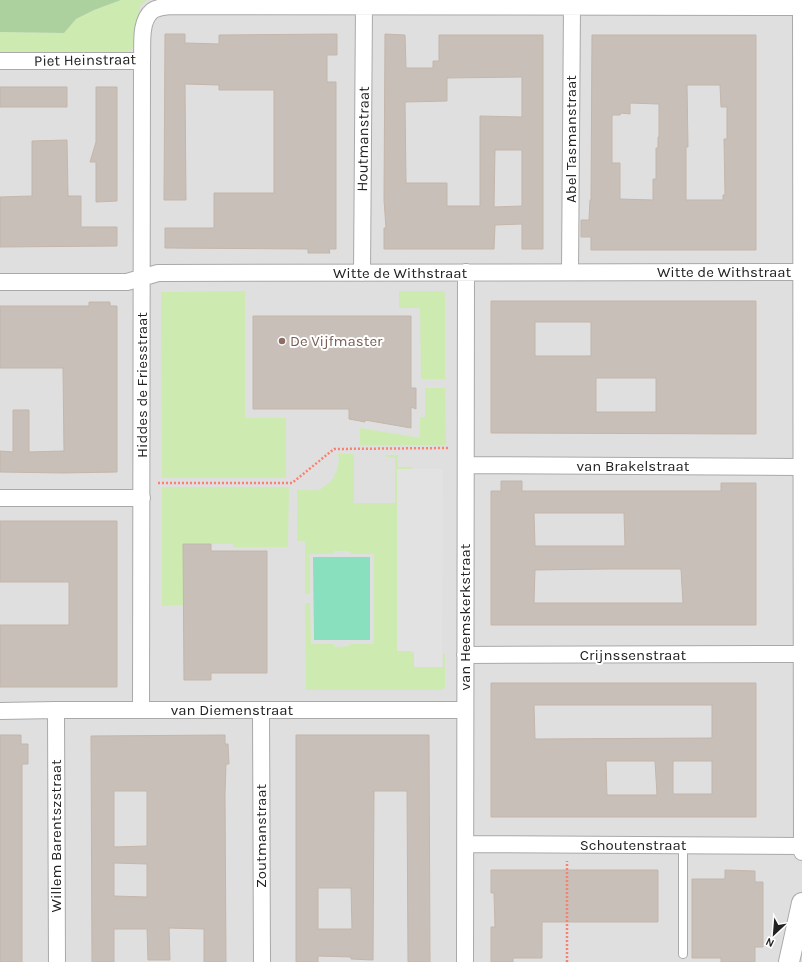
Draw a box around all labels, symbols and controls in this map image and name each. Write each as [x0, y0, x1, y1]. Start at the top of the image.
street label: Piet Heinstraat [34, 50, 137, 70]
street label: Abel Tasmanstraat [562, 75, 580, 203]
street label: Houtmanstraat [353, 86, 373, 192]
street label: Witte de Withstraat [657, 263, 791, 281]
street label: Witte de Withstraat [333, 264, 467, 282]
street label: Hiddes de Friesstraat [133, 312, 151, 458]
place label: De Vijfmaster [290, 332, 383, 350]
marker: De Vijfmaster [277, 336, 287, 346]
street label: van Brakelstraat [577, 457, 690, 475]
street label: van Heemskerkstraat [456, 543, 474, 690]
street label: Crijnssenstraat [580, 646, 687, 664]
street label: van Diemenstraat [171, 701, 294, 719]
street label: Willem Barentszstraat [47, 759, 65, 913]
street label: Zoutmanstraat [252, 784, 270, 888]
street label: Schoutenstraat [580, 836, 687, 854]
north arrow [754, 914, 794, 954]
text: N [763, 935, 776, 950]

